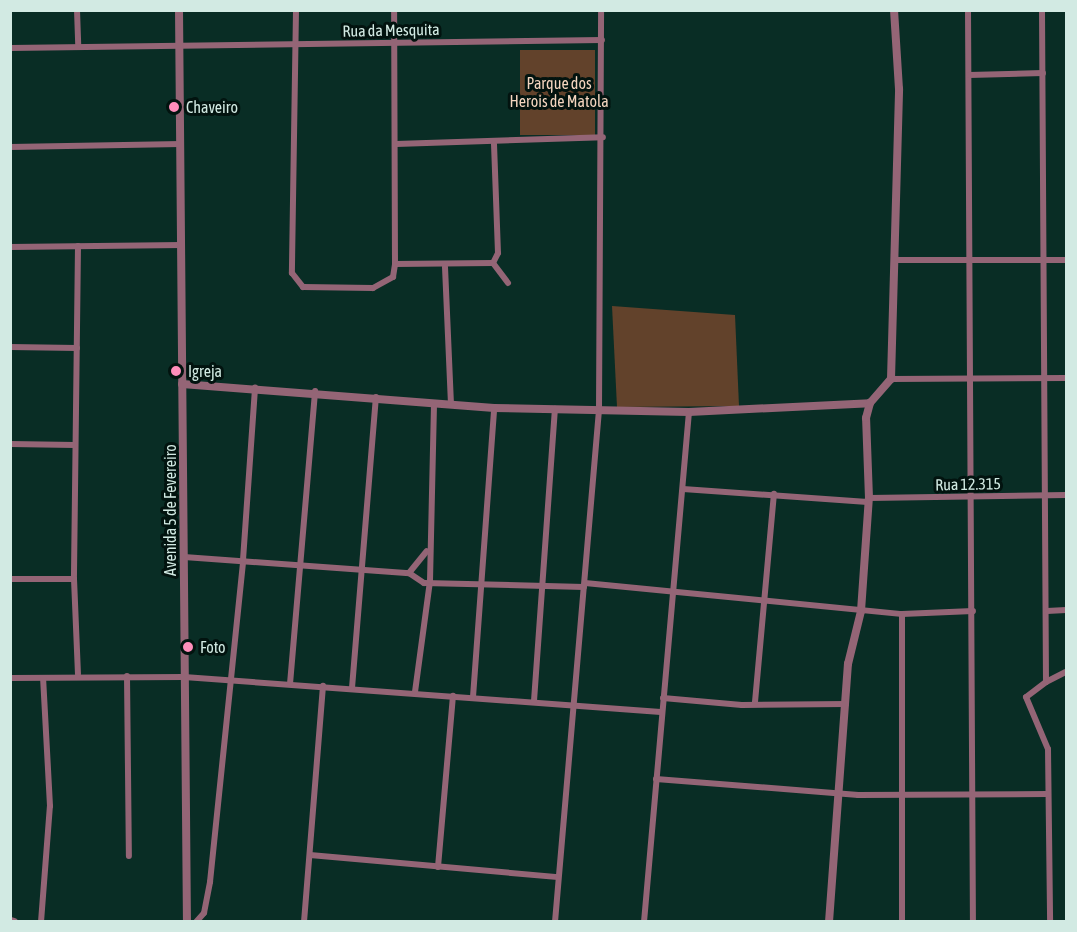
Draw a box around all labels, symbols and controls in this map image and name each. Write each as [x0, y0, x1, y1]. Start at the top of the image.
street label: Rua da Mesquita [342, 20, 440, 40]
park label: Parque dos Herois de Matola [509, 73, 609, 111]
place label: Chaveiro [186, 97, 238, 117]
marker: Chaveiro [167, 100, 181, 114]
place label: Igreja [188, 361, 222, 381]
marker: Igreja [169, 364, 183, 378]
street label: Avenida 5 de Fevereiro [160, 444, 180, 576]
street label: Rua 12.315 [935, 474, 1001, 494]
place label: Foto [200, 637, 226, 657]
marker: Foto [181, 640, 195, 654]

